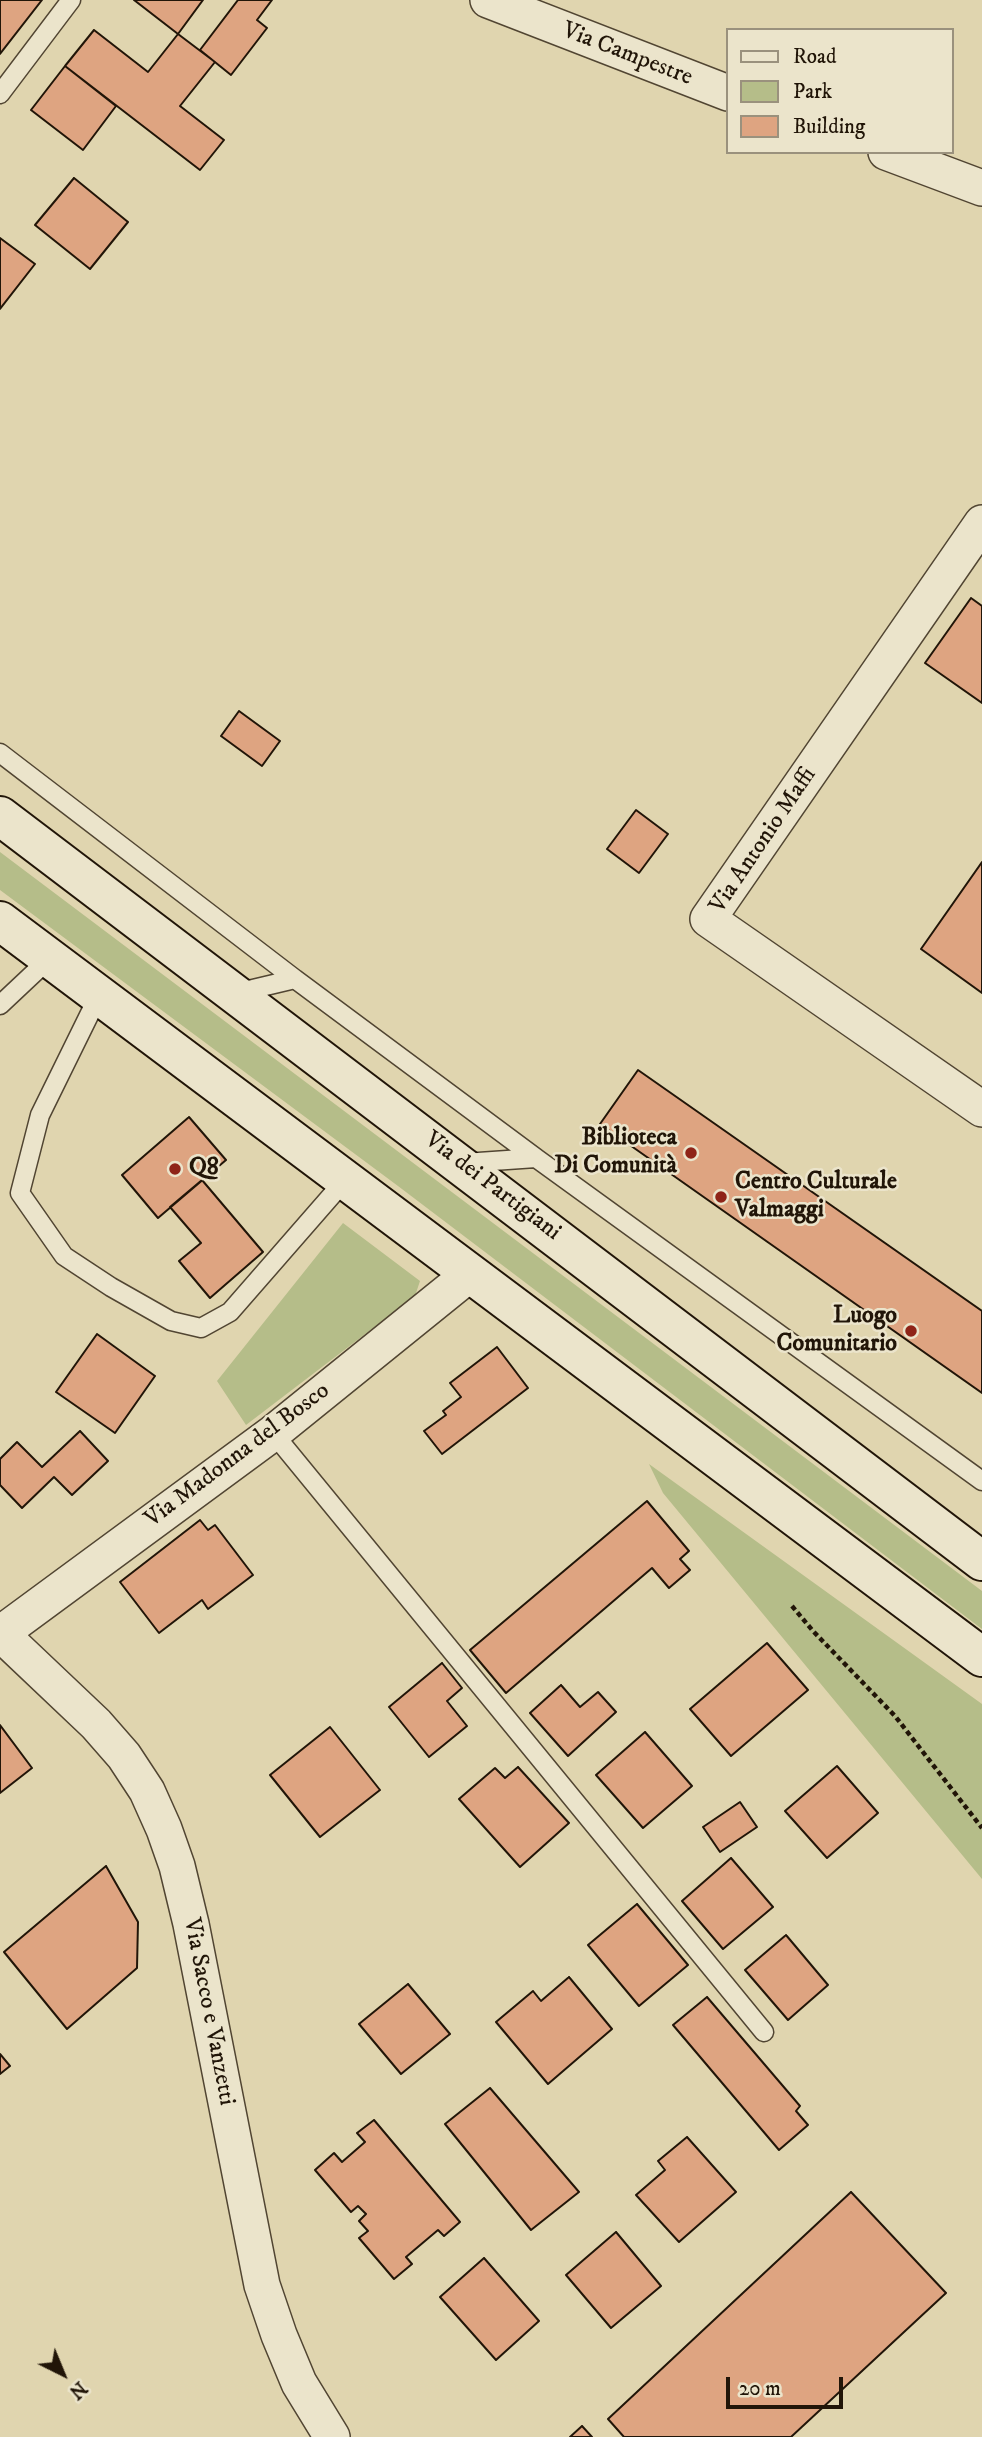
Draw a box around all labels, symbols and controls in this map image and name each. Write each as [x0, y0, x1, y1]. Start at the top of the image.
street label: Via Campestre [558, 17, 696, 93]
legend [726, 28, 954, 154]
text: Road [793, 44, 837, 70]
text: Park [793, 79, 832, 105]
text: Building [793, 114, 865, 140]
street label: Via Antonio Maffi [705, 762, 823, 920]
place label: Biblioteca Di Comunità [554, 1125, 677, 1181]
street label: Via dei Partigiani [418, 1126, 566, 1248]
marker: Biblioteca Di Comunità [683, 1145, 699, 1161]
place label: Q8 [189, 1155, 219, 1183]
marker: Q8 [167, 1161, 183, 1177]
place label: Centro Culturale Valmaggi [735, 1169, 897, 1225]
marker: Centro Culturale Valmaggi [713, 1189, 729, 1205]
place label: Luogo Comunitario [777, 1303, 897, 1359]
marker: Luogo Comunitario [903, 1323, 919, 1339]
street label: Via Madonna del Bosco [140, 1377, 336, 1535]
street label: Via Sacco e Vanzetti [176, 1916, 240, 2108]
north arrow [28, 2339, 98, 2409]
scale bar [730, 2364, 847, 2408]
text: N [64, 2376, 91, 2403]
text: 20 m [739, 2376, 781, 2402]

